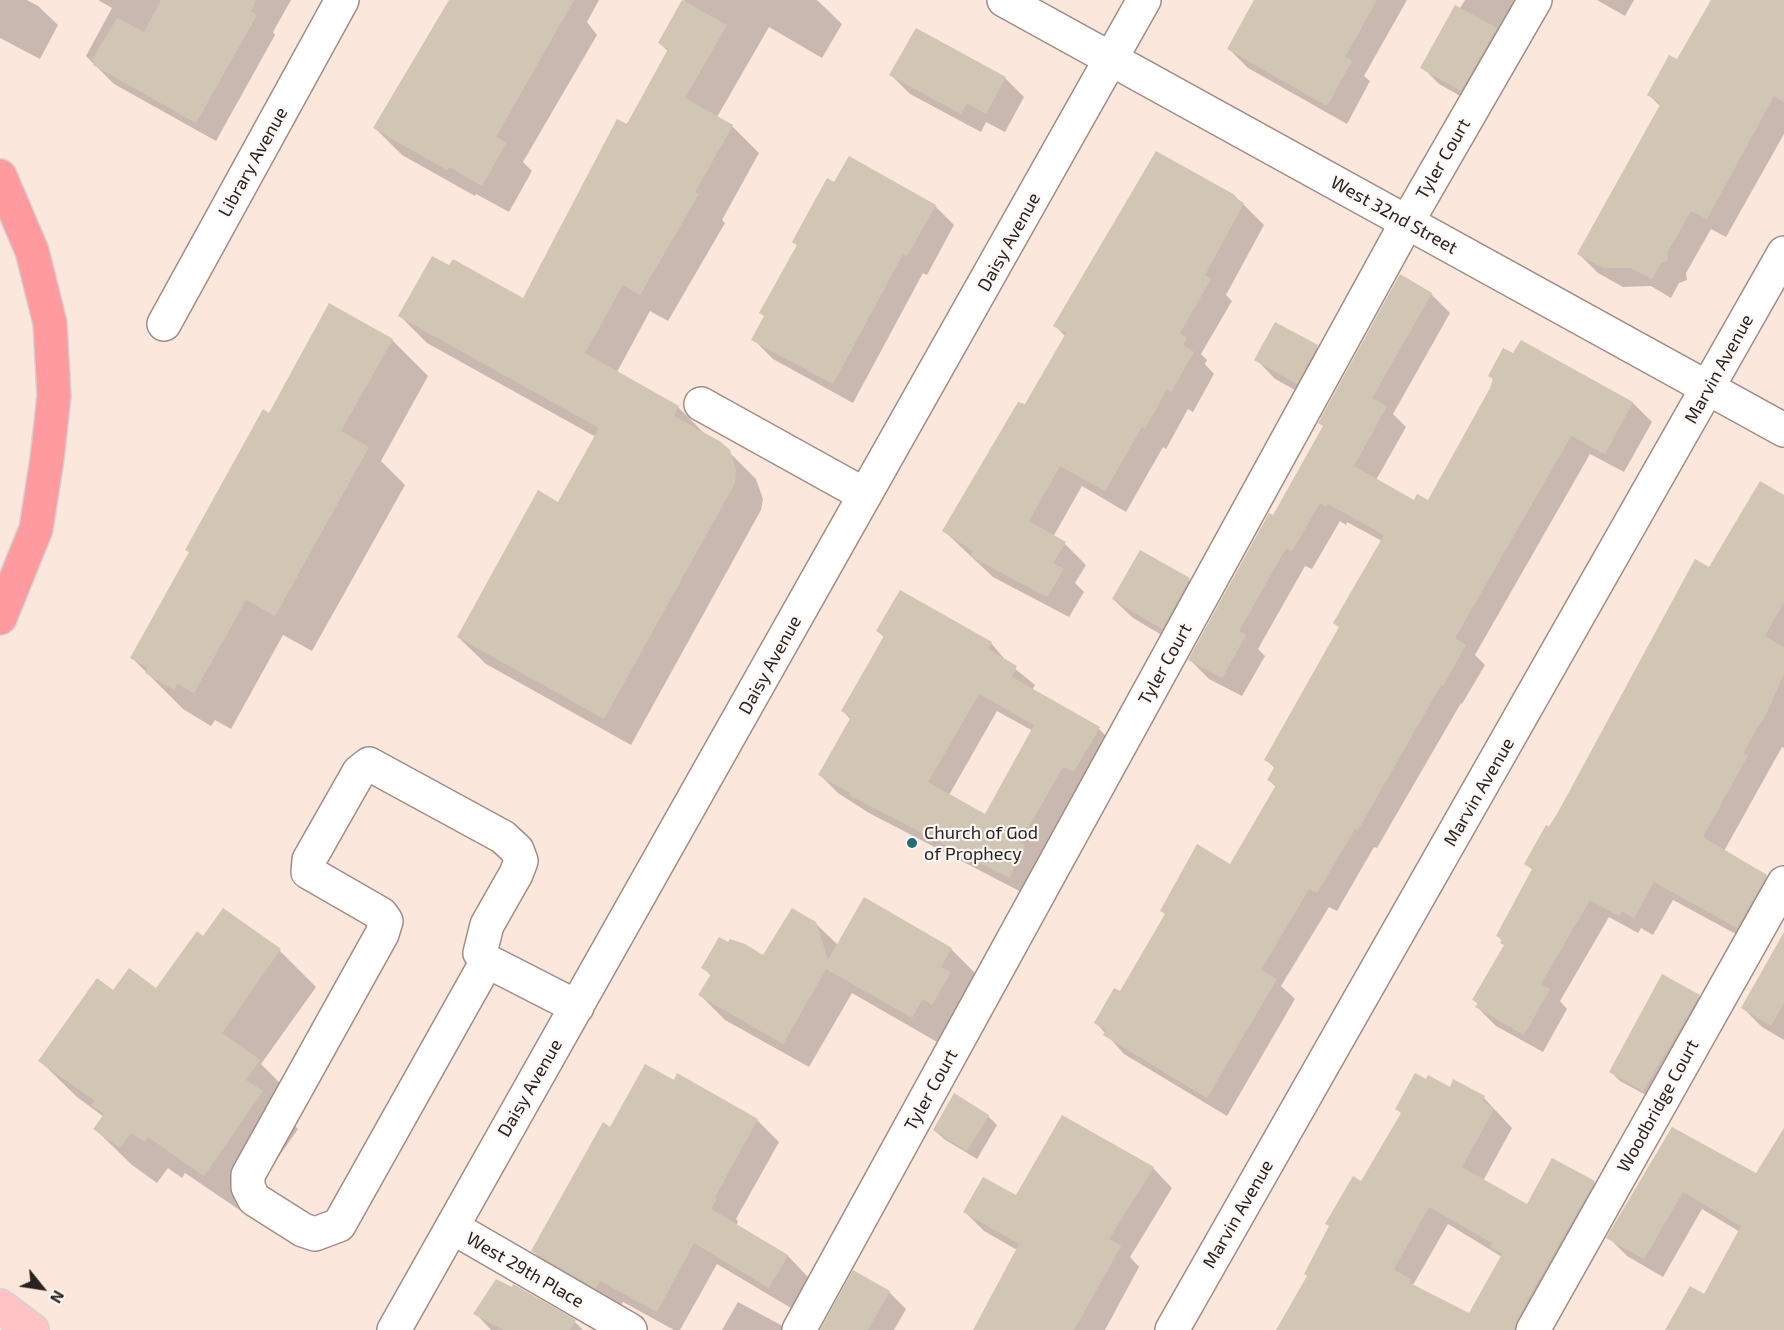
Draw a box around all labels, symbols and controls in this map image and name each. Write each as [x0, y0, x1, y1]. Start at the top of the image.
street label: Library Avenue [214, 103, 292, 221]
street label: Tyler Court [1411, 115, 1475, 203]
street label: West 32nd Street [1327, 171, 1461, 259]
street label: Daisy Avenue [973, 189, 1045, 295]
street label: Marvin Avenue [1680, 311, 1758, 427]
street label: Daisy Avenue [734, 612, 806, 718]
street label: Tyler Court [1134, 620, 1196, 708]
street label: Marvin Avenue [1439, 734, 1519, 850]
place label: Church of God of Prophecy [924, 822, 1038, 864]
marker: Church of God of Prophecy [905, 836, 919, 850]
street label: Daisy Avenue [493, 1035, 567, 1141]
street label: Woodbridge Court [1613, 1036, 1703, 1176]
street label: Tyler Court [900, 1046, 962, 1134]
street label: Marvin Avenue [1198, 1156, 1278, 1272]
street label: West 29th Place [462, 1228, 588, 1312]
north arrow [12, 1258, 72, 1318]
text: N [47, 1287, 69, 1307]

